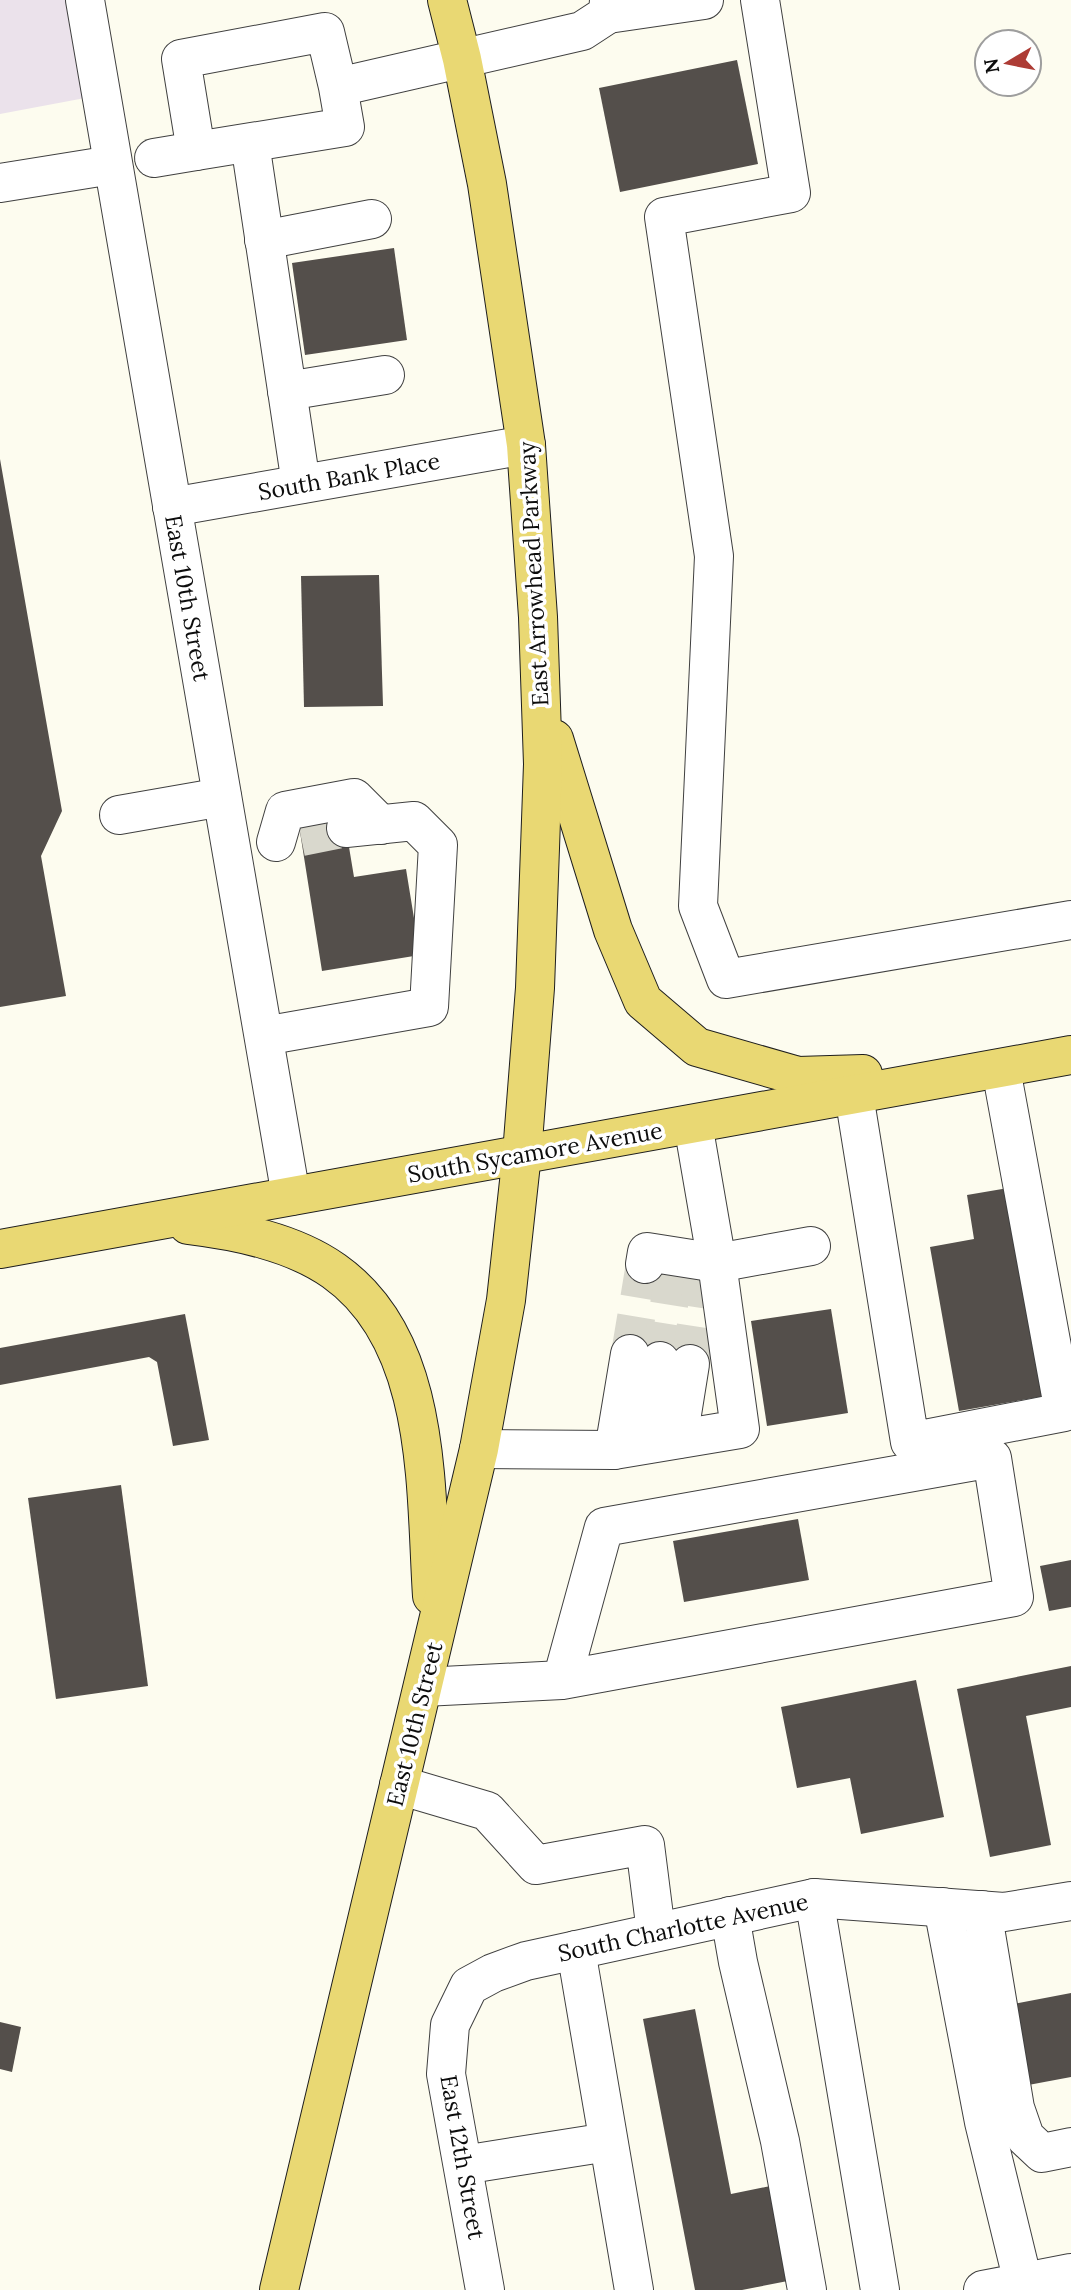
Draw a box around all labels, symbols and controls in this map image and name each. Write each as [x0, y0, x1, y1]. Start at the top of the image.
north arrow [973, 28, 1043, 98]
text: N [978, 56, 1004, 75]
street label: East Arrowhead Parkway [512, 440, 554, 707]
street label: South Bank Place [256, 446, 442, 506]
street label: East 10th Street [159, 513, 217, 684]
street label: South Sycamore Avenue [405, 1115, 665, 1189]
street label: East 10th Street [380, 1639, 448, 1809]
street label: South Charlotte Avenue [555, 1886, 811, 1968]
street label: East 12th Street [434, 2073, 492, 2242]

